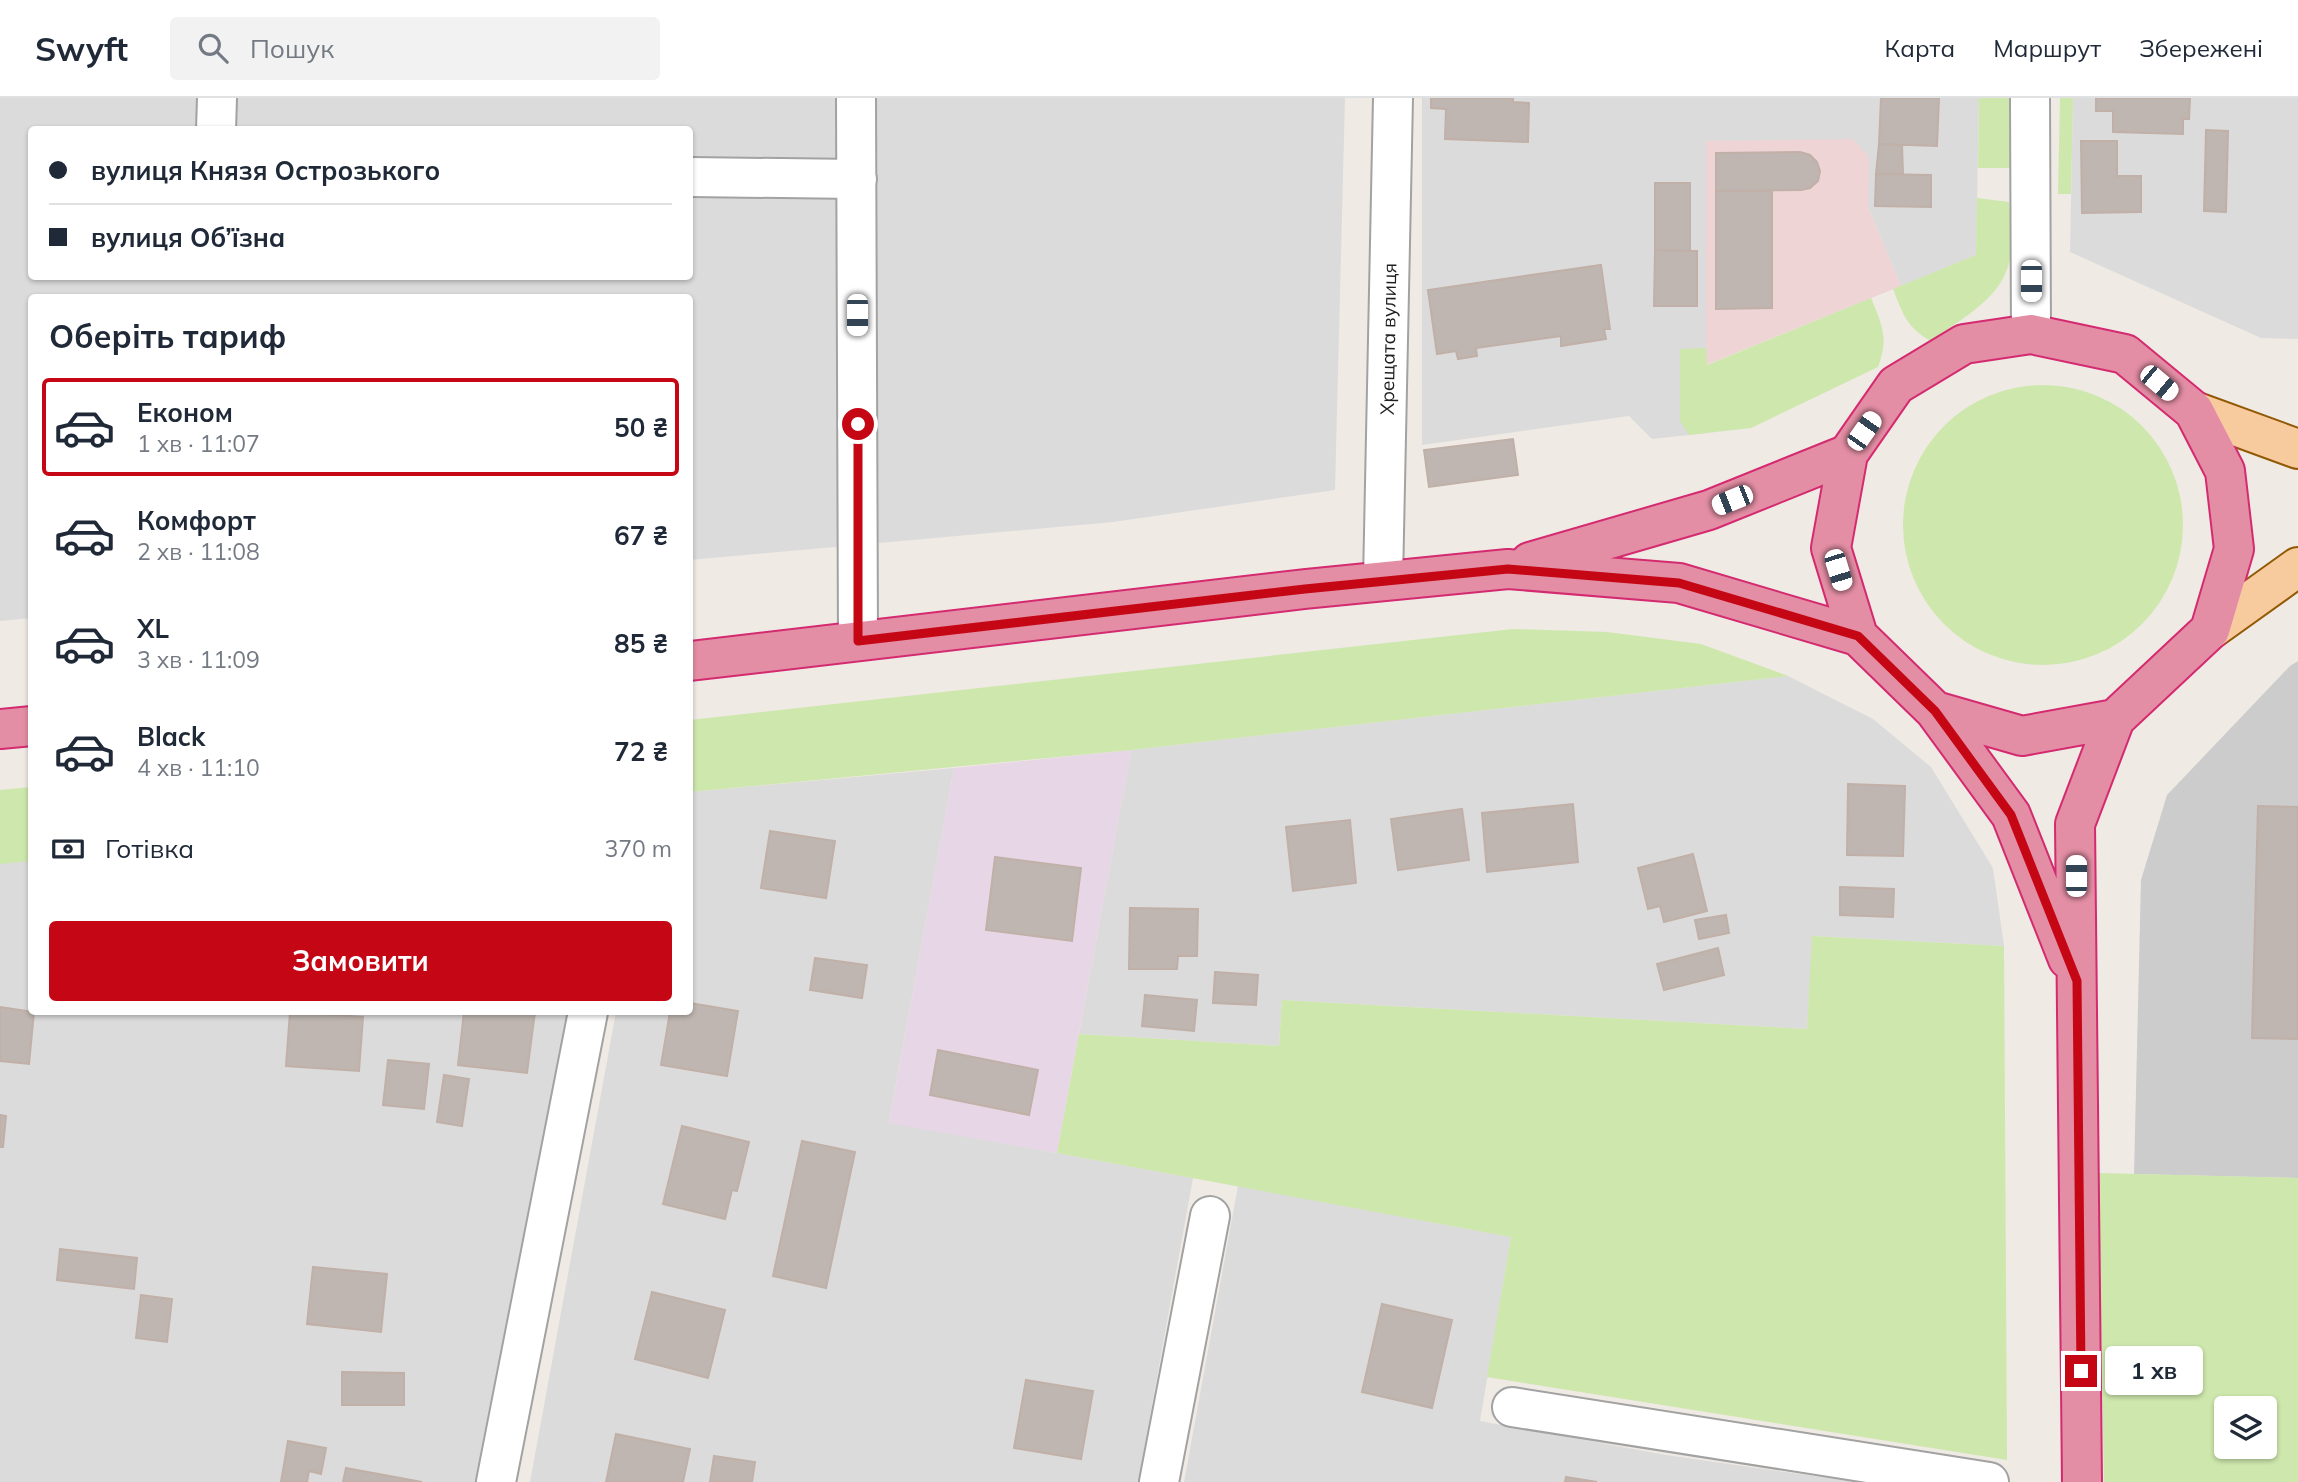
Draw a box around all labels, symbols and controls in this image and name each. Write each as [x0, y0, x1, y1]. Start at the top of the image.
search box [170, 17, 660, 80]
text: Swyft [35, 28, 128, 69]
icon: search [194, 29, 232, 67]
text: Пошук [250, 32, 334, 65]
text: Карта [1885, 33, 1955, 63]
text: Маршрут [1993, 33, 2101, 63]
text: Збережені [2139, 33, 2263, 63]
text: вулиця Князя Острозького [91, 154, 440, 187]
text: вулиця Об’їзна [91, 221, 285, 254]
car [2021, 260, 2042, 302]
street label: Хрещата вулиця [1375, 263, 1401, 415]
car [847, 294, 868, 336]
text: Оберіть тариф [49, 316, 286, 356]
car [2137, 361, 2182, 405]
icon: car [53, 396, 116, 459]
text: Економ [137, 396, 233, 429]
route start [842, 408, 874, 440]
car [1844, 408, 1885, 454]
text: 50 ₴ [614, 411, 668, 444]
text: 1 хв · 11:07 [137, 429, 260, 458]
car [1709, 482, 1756, 518]
icon: car [53, 504, 116, 567]
text: Комфорт [137, 504, 256, 537]
text: 67 ₴ [614, 519, 668, 552]
text: 2 хв · 11:08 [137, 537, 260, 566]
car [1822, 547, 1855, 593]
icon: car [53, 612, 116, 675]
text: XL [137, 612, 169, 645]
text: 85 ₴ [614, 627, 668, 660]
text: 3 хв · 11:09 [137, 645, 260, 674]
icon: car [53, 720, 116, 783]
text: Black [137, 720, 205, 753]
text: 72 ₴ [614, 735, 668, 768]
text: 4 хв · 11:10 [137, 753, 260, 782]
icon: cash [49, 830, 87, 868]
text: Готівка [105, 832, 194, 865]
text: 370 m [604, 834, 672, 863]
car [2066, 855, 2087, 897]
button: Замовити [49, 921, 672, 1001]
callout: 1 хв [2106, 1346, 2204, 1396]
route end [2065, 1355, 2097, 1387]
text: 1 хв [2131, 1356, 2177, 1385]
map controls [2214, 1396, 2277, 1459]
button: layers [2214, 1396, 2277, 1459]

